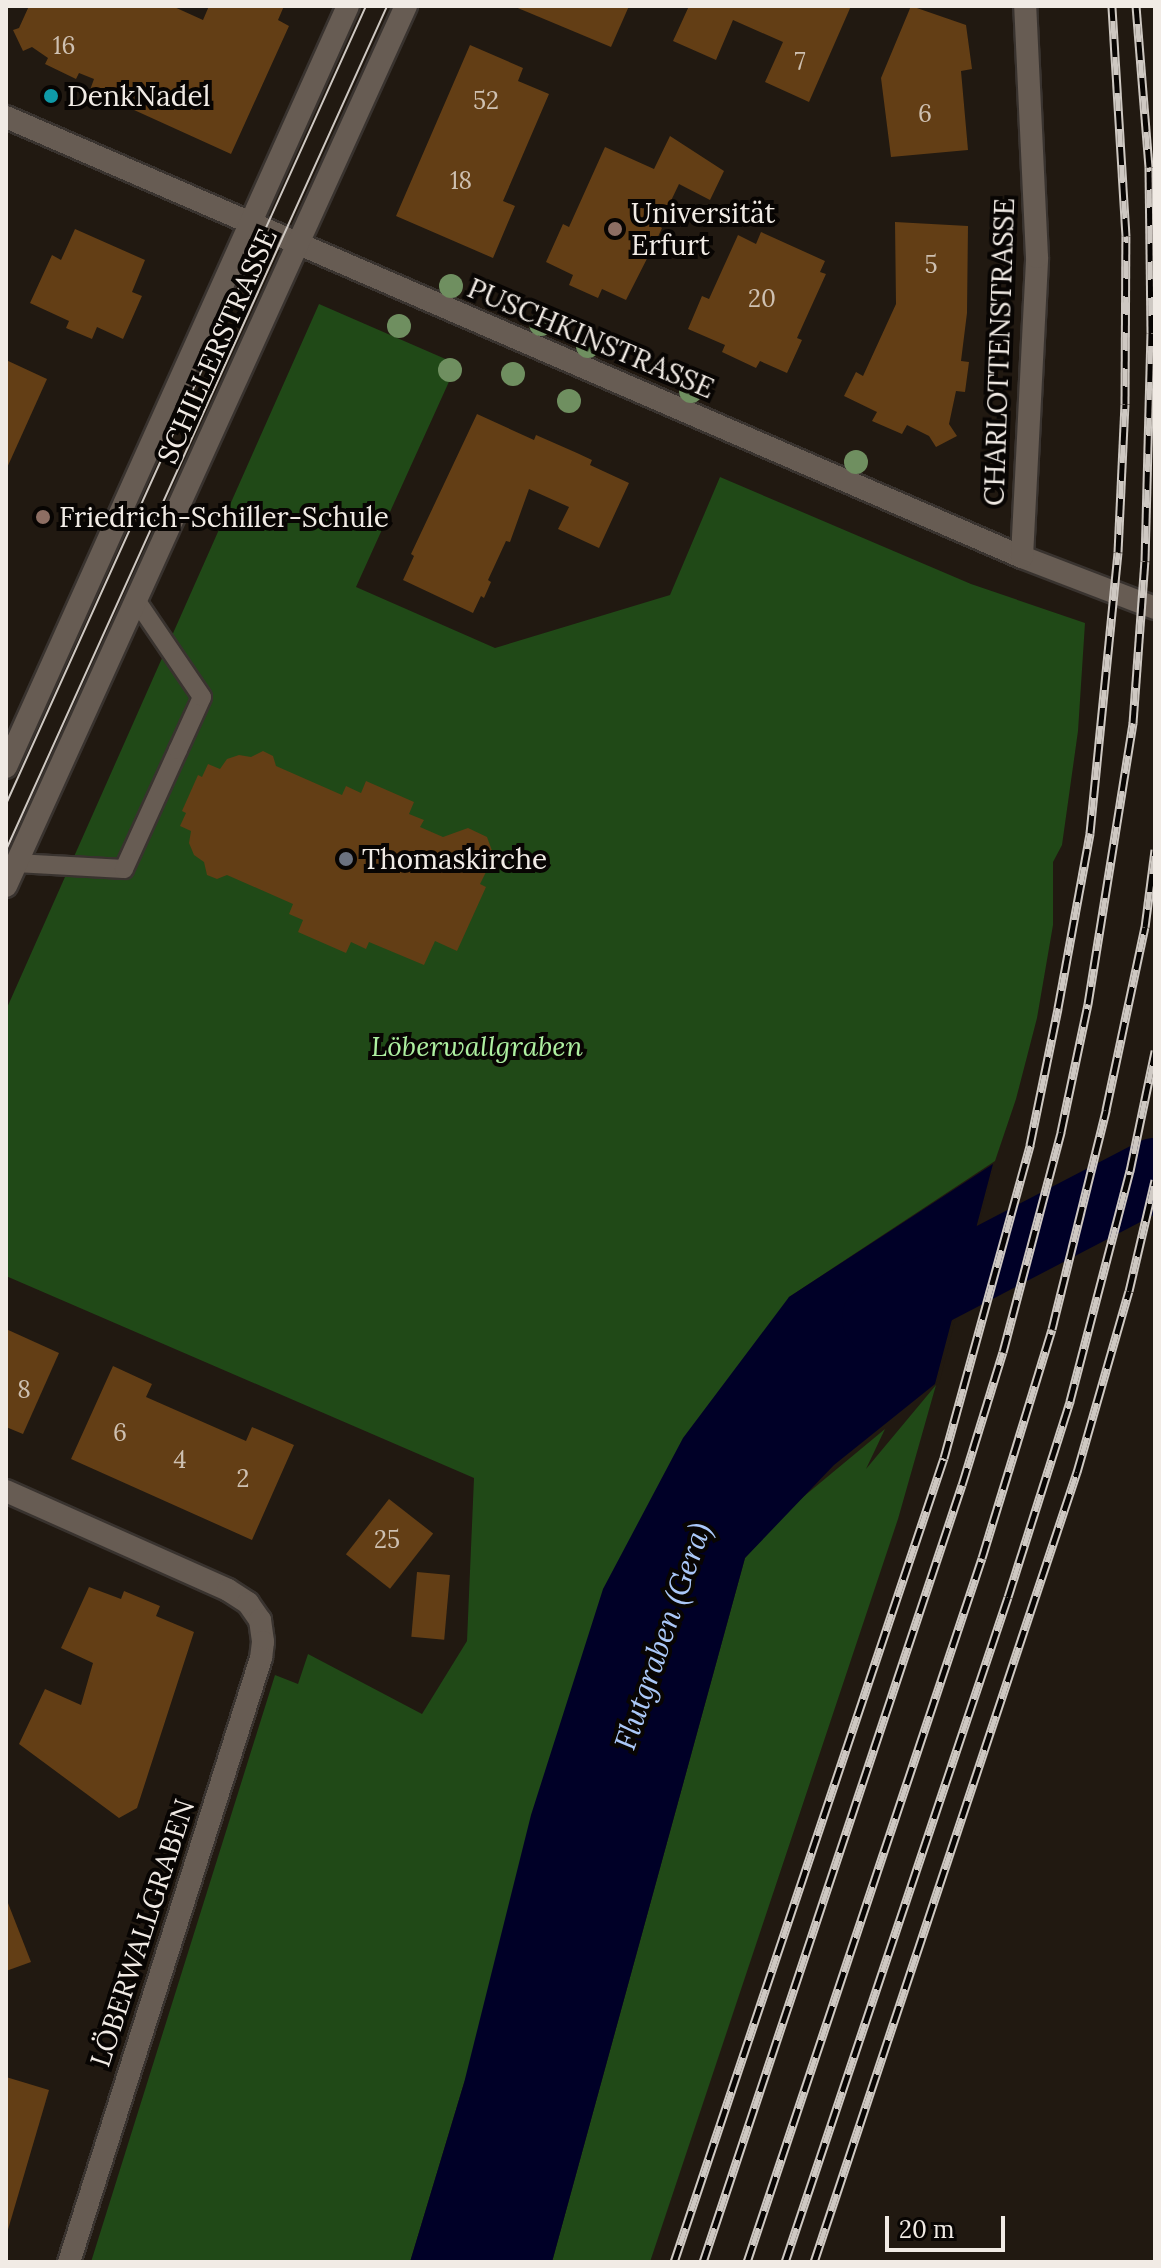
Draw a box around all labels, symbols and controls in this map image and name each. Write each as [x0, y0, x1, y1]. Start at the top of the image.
house number: 16 [53, 32, 75, 60]
house number: 7 [794, 48, 806, 76]
place label: DenkNadel [67, 79, 210, 113]
marker: DenkNadel [42, 87, 60, 105]
house number: 52 [473, 87, 499, 115]
house number: 6 [918, 100, 932, 128]
house number: 18 [450, 167, 472, 195]
place label: Universität Erfurt [631, 196, 775, 262]
street label: CHARLOTTENSTRASSE [977, 197, 1021, 507]
marker: Universität Erfurt [606, 220, 624, 238]
street label: SCHILLERSTRASSE [150, 223, 284, 469]
house number: 5 [924, 251, 938, 279]
street label: PUSCHKINSTRASSE [463, 271, 719, 405]
house number: 20 [748, 285, 776, 313]
place label: Friedrich-Schiller-Schule [59, 500, 389, 534]
marker: Friedrich-Schiller-Schule [34, 508, 52, 526]
place label: Thomaskirche [362, 842, 547, 876]
marker: Thomaskirche [337, 850, 355, 868]
park label: Löberwallgraben [371, 1029, 583, 1063]
house number: 8 [17, 1376, 31, 1404]
house number: 6 [113, 1419, 127, 1447]
house number: 4 [173, 1446, 187, 1474]
house number: 2 [237, 1465, 249, 1493]
water label: Flutgraben (Gera) [606, 1518, 718, 1754]
house number: 25 [374, 1526, 400, 1554]
street label: LÖBERWALLGRABEN [83, 1795, 201, 2071]
scale bar [889, 2200, 1009, 2250]
text: 20 m [899, 2214, 955, 2245]

